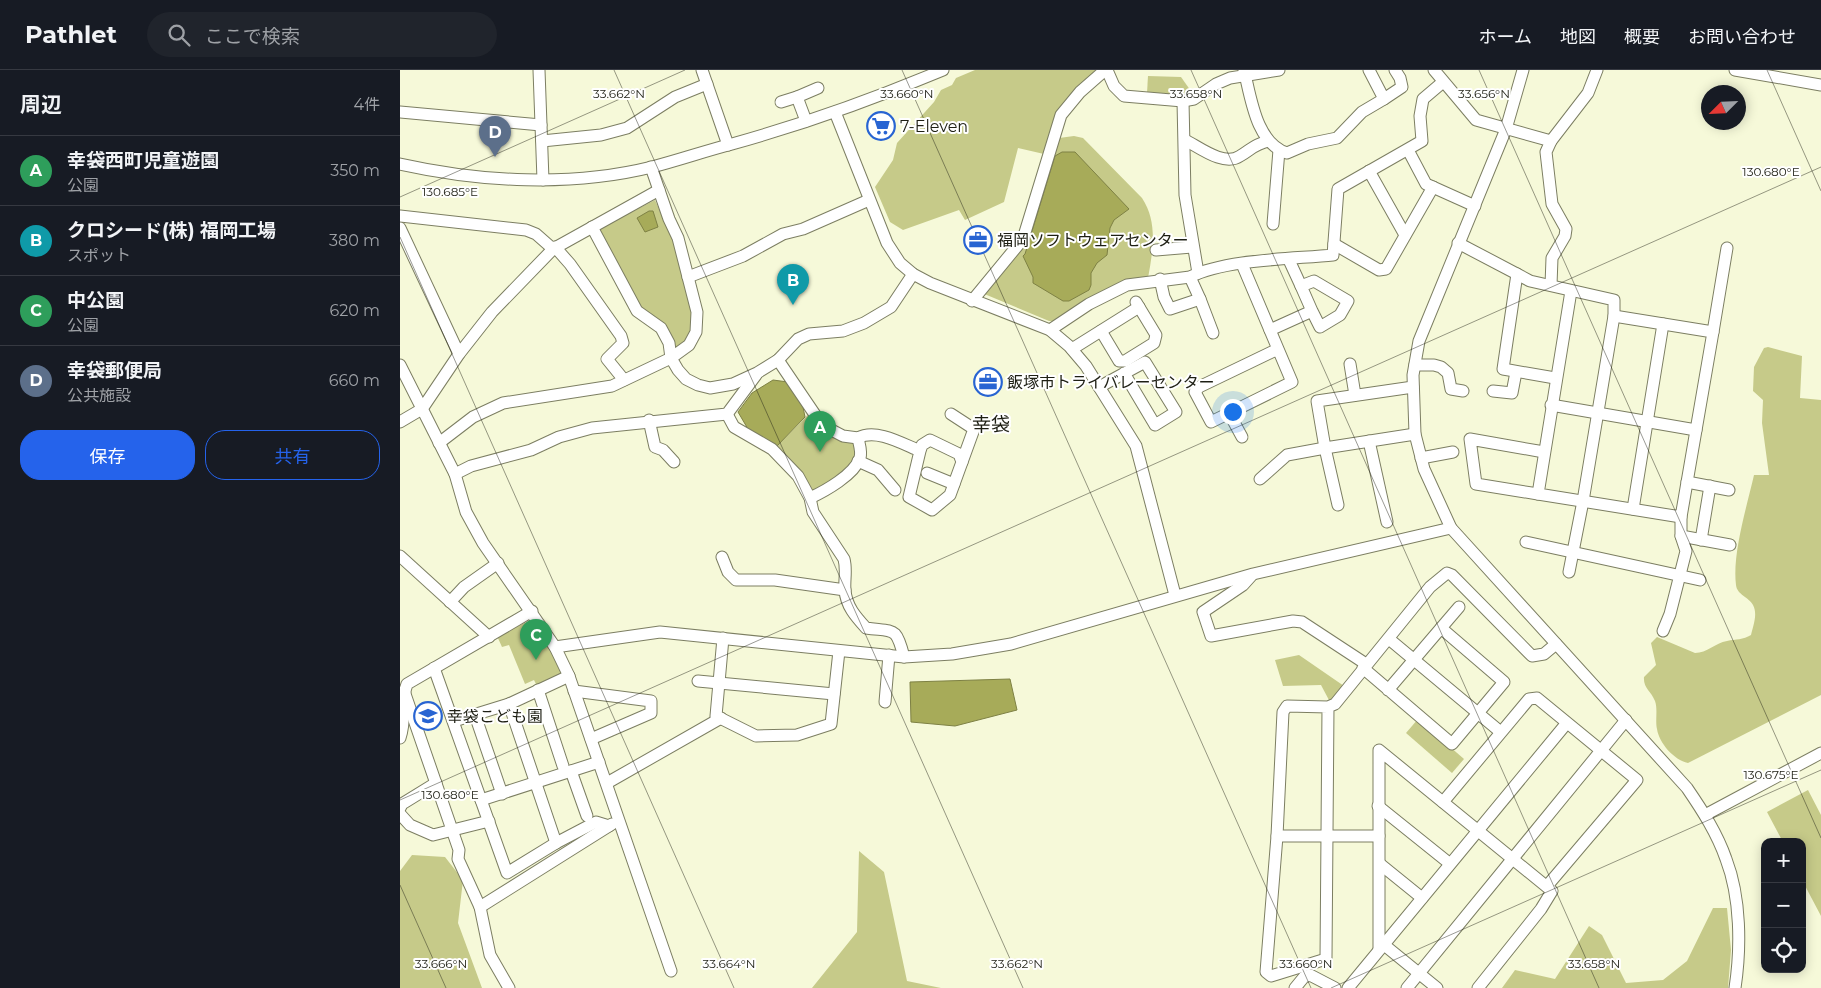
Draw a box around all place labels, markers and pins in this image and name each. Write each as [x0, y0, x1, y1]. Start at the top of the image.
supermarket icon: 7-Eleven [866, 111, 896, 141]
pin: D [479, 116, 511, 157]
place label: 7-Eleven [900, 117, 968, 136]
office icon: 福岡ソフトウェアセンター [963, 225, 993, 255]
place label: 福岡ソフトウェアセンター [997, 231, 1189, 250]
pin: B [777, 264, 809, 305]
office icon: 飯塚市トライバレーセンター [973, 367, 1003, 397]
place label: 飯塚市トライバレーセンター [1007, 373, 1215, 392]
pin: A [804, 411, 836, 452]
pin: C [520, 619, 552, 660]
school or university icon: 幸袋こども園 [413, 701, 443, 731]
place label: 幸袋こども園 [447, 707, 543, 726]

